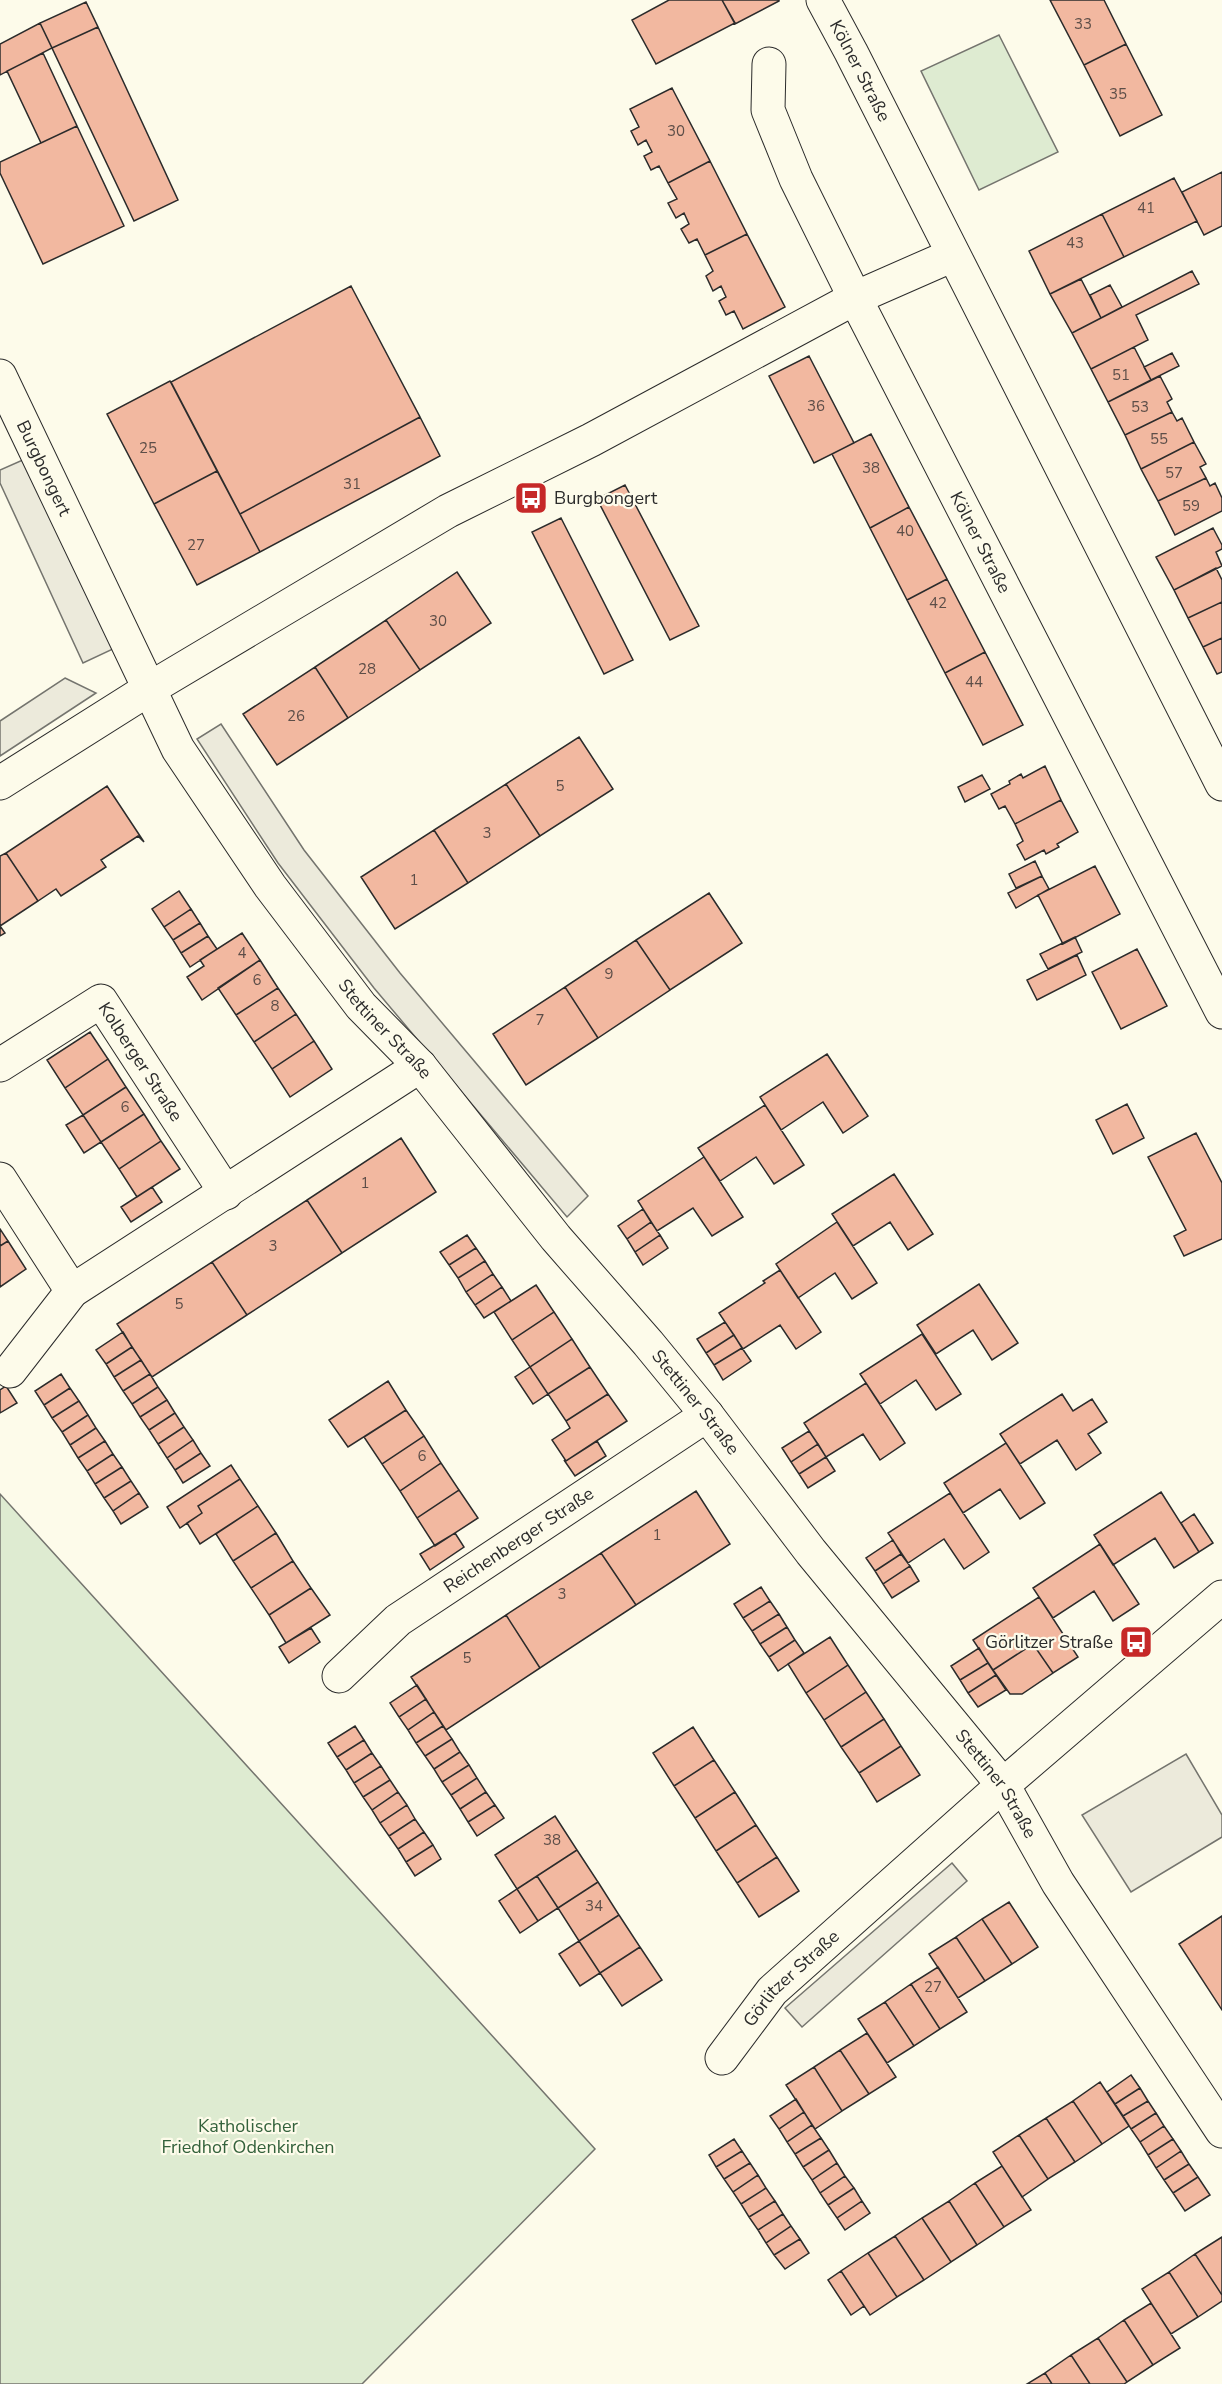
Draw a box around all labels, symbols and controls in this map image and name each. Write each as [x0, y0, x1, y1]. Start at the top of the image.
house number: 33 [1074, 14, 1092, 34]
street label: Kölner Straße [824, 16, 896, 126]
house number: 35 [1109, 84, 1127, 104]
house number: 30 [667, 121, 685, 141]
house number: 41 [1137, 198, 1155, 218]
house number: 43 [1066, 233, 1084, 253]
house number: 51 [1112, 365, 1130, 385]
house number: 36 [807, 396, 825, 416]
house number: 53 [1131, 397, 1149, 417]
street label: Burgbongert [11, 416, 77, 520]
house number: 55 [1150, 429, 1168, 449]
house number: 25 [139, 438, 157, 458]
house number: 38 [862, 458, 880, 478]
house number: 57 [1165, 463, 1183, 483]
house number: 31 [343, 474, 361, 494]
bus stop icon: Burgbongert [513, 480, 549, 516]
place label: Burgbongert [554, 486, 658, 510]
street label: Kölner Straße [944, 487, 1017, 597]
house number: 59 [1182, 496, 1200, 516]
house number: 40 [896, 521, 914, 541]
house number: 27 [187, 535, 205, 555]
house number: 42 [929, 593, 947, 613]
house number: 30 [429, 611, 447, 631]
house number: 28 [358, 659, 376, 679]
house number: 44 [965, 672, 983, 692]
house number: 26 [287, 706, 305, 726]
house number: 5 [555, 776, 565, 796]
house number: 3 [482, 823, 492, 843]
house number: 1 [409, 870, 419, 890]
house number: 4 [237, 943, 247, 963]
house number: 9 [604, 964, 614, 984]
house number: 6 [252, 970, 262, 990]
street label: Stettiner Straße [333, 974, 438, 1084]
house number: 8 [270, 996, 280, 1016]
street label: Kolberger Straße [93, 997, 188, 1126]
house number: 7 [535, 1010, 545, 1030]
house number: 6 [120, 1097, 130, 1117]
house number: 1 [360, 1173, 370, 1193]
house number: 3 [268, 1236, 278, 1256]
house number: 5 [174, 1294, 184, 1314]
street label: Stettiner Straße [646, 1345, 745, 1460]
house number: 6 [417, 1446, 427, 1466]
street label: Reichenberger Straße [439, 1481, 598, 1599]
house number: 1 [652, 1525, 662, 1545]
house number: 3 [557, 1584, 567, 1604]
bus stop icon: Görlitzer Straße [1118, 1624, 1154, 1660]
place label: Görlitzer Straße [985, 1630, 1113, 1654]
house number: 5 [462, 1648, 472, 1668]
street label: Stettiner Straße [950, 1724, 1042, 1842]
house number: 38 [543, 1830, 561, 1850]
house number: 34 [585, 1896, 603, 1916]
street label: Görlitzer Straße [737, 1924, 845, 2032]
house number: 27 [924, 1977, 942, 1997]
park label: Katholischer Friedhof Odenkirchen [161, 2114, 335, 2159]

